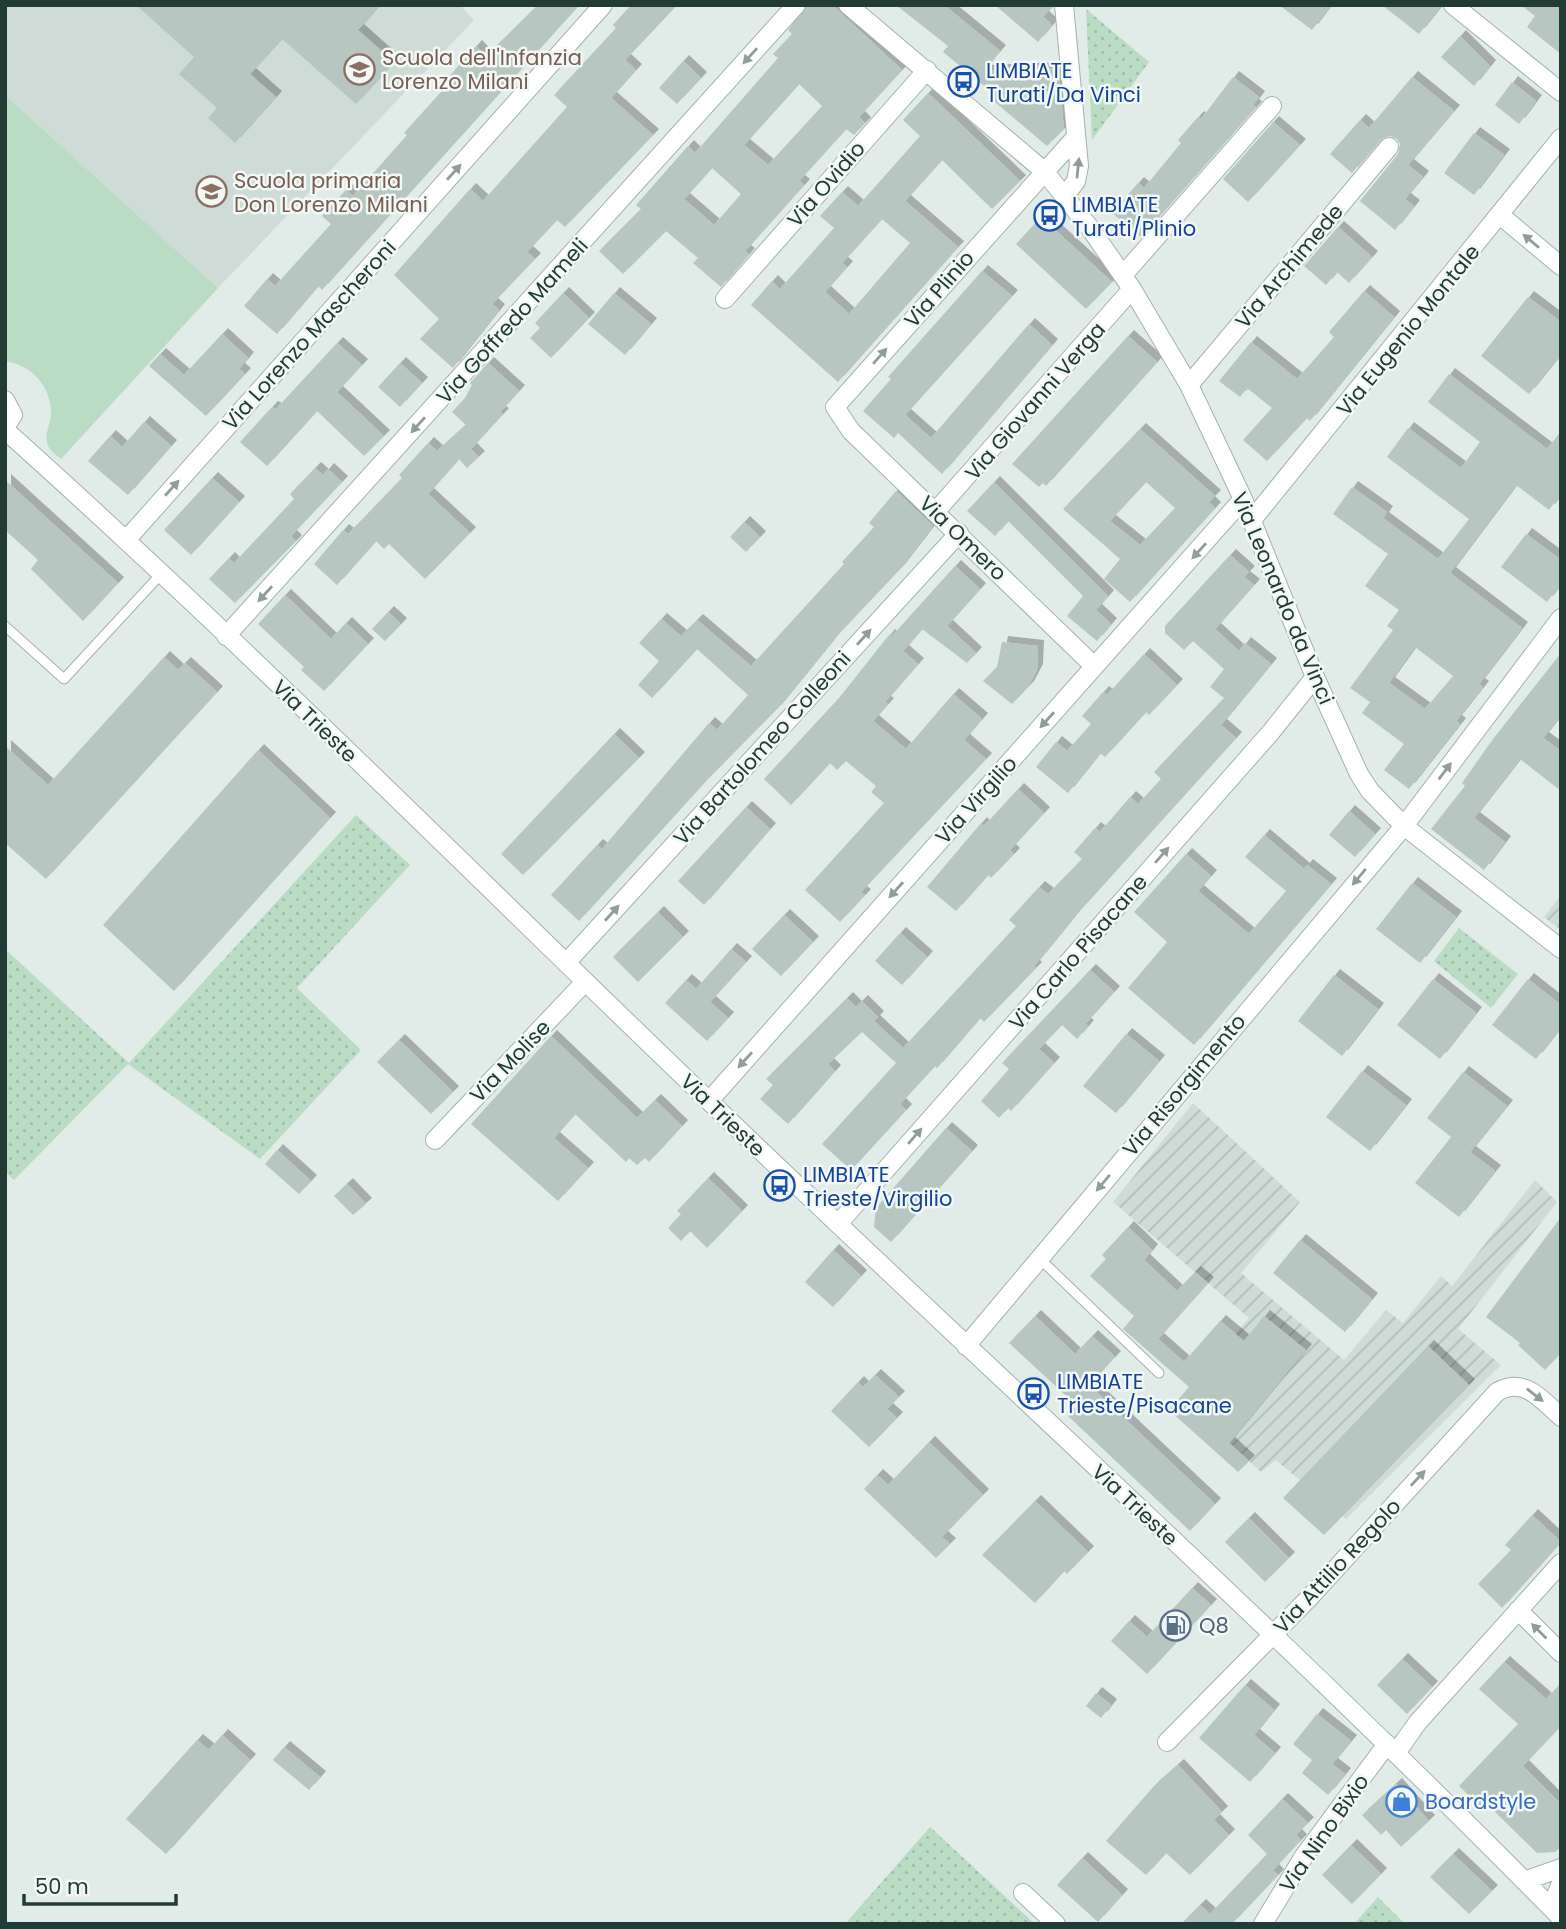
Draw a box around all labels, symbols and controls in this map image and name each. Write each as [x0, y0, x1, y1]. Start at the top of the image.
place label: Scuola dell'Infanzia Lorenzo Milani [382, 43, 582, 96]
one-way arrow [743, 47, 759, 64]
school or university icon: Scuola dell'Infanzia Lorenzo Milani [342, 52, 376, 86]
place label: LIMBIATE Turati/Da Vinci [986, 56, 1141, 109]
bus stop icon: LIMBIATE Turati/Da Vinci [946, 65, 980, 99]
street label: Via Ovidio [780, 135, 872, 233]
one-way arrow [1072, 157, 1083, 179]
one-way arrow [446, 164, 461, 181]
place label: Scuola primaria Don Lorenzo Milani [234, 166, 428, 219]
school or university icon: Scuola primaria Don Lorenzo Milani [194, 175, 228, 209]
place label: LIMBIATE Turati/Plinio [1072, 190, 1196, 243]
street label: Via Archimede [1228, 198, 1350, 334]
bus stop icon: LIMBIATE Turati/Plinio [1032, 199, 1066, 233]
street label: Via Goffredo Mameli [430, 232, 594, 410]
street label: Via Lorenzo Mascheroni [216, 234, 402, 436]
one-way arrow [1522, 234, 1539, 249]
street label: Via Eugenio Montale [1330, 238, 1486, 422]
street label: Via Plinio [897, 244, 981, 334]
street label: Via Giovanni Verga [958, 316, 1112, 486]
one-way arrow [872, 347, 888, 365]
one-way arrow [410, 416, 426, 433]
one-way arrow [164, 479, 180, 497]
street label: Via Leonardo da Vinci [1225, 487, 1341, 709]
street label: Via Omero [913, 489, 1013, 587]
one-way arrow [1191, 542, 1207, 560]
one-way arrow [257, 585, 273, 602]
one-way arrow [856, 629, 872, 646]
street label: Via Bartolomeo Colleoni [667, 644, 857, 852]
street label: Via Trieste [266, 673, 364, 769]
one-way arrow [1039, 711, 1055, 729]
street label: Via Virgilio [929, 750, 1023, 850]
one-way arrow [1438, 762, 1452, 781]
one-way arrow [1154, 847, 1170, 864]
street label: Via Carlo Pisacane [1002, 868, 1154, 1036]
one-way arrow [1351, 868, 1367, 886]
one-way arrow [888, 881, 904, 899]
one-way arrow [604, 904, 620, 922]
street label: Via Risorgimento [1116, 1008, 1252, 1162]
street label: Via Molise [463, 1013, 557, 1109]
one-way arrow [738, 1052, 753, 1069]
street label: Via Trieste [674, 1067, 772, 1163]
one-way arrow [907, 1128, 922, 1145]
place label: LIMBIATE Trieste/Virgilio [803, 1160, 952, 1213]
bus stop icon: LIMBIATE Trieste/Virgilio [763, 1169, 797, 1203]
one-way arrow [1095, 1174, 1110, 1192]
place label: LIMBIATE Trieste/Pisacane [1057, 1367, 1232, 1420]
bus stop icon: LIMBIATE Trieste/Pisacane [1017, 1376, 1051, 1410]
one-way arrow [1525, 1388, 1544, 1402]
street label: Via Trieste [1086, 1458, 1184, 1552]
one-way arrow [1410, 1470, 1426, 1487]
street label: Via Attilio Regolo [1267, 1492, 1407, 1640]
fuel station icon: Q8 [1159, 1608, 1193, 1642]
place label: Q8 [1199, 1611, 1229, 1640]
one-way arrow [1531, 1623, 1548, 1640]
street label: Via Nino Bixio [1272, 1768, 1376, 1898]
shop icon: Boardstyle [1385, 1784, 1419, 1818]
place label: Boardstyle [1425, 1787, 1536, 1816]
scale bar [24, 1862, 177, 1906]
text: 50 m [35, 1872, 89, 1901]

